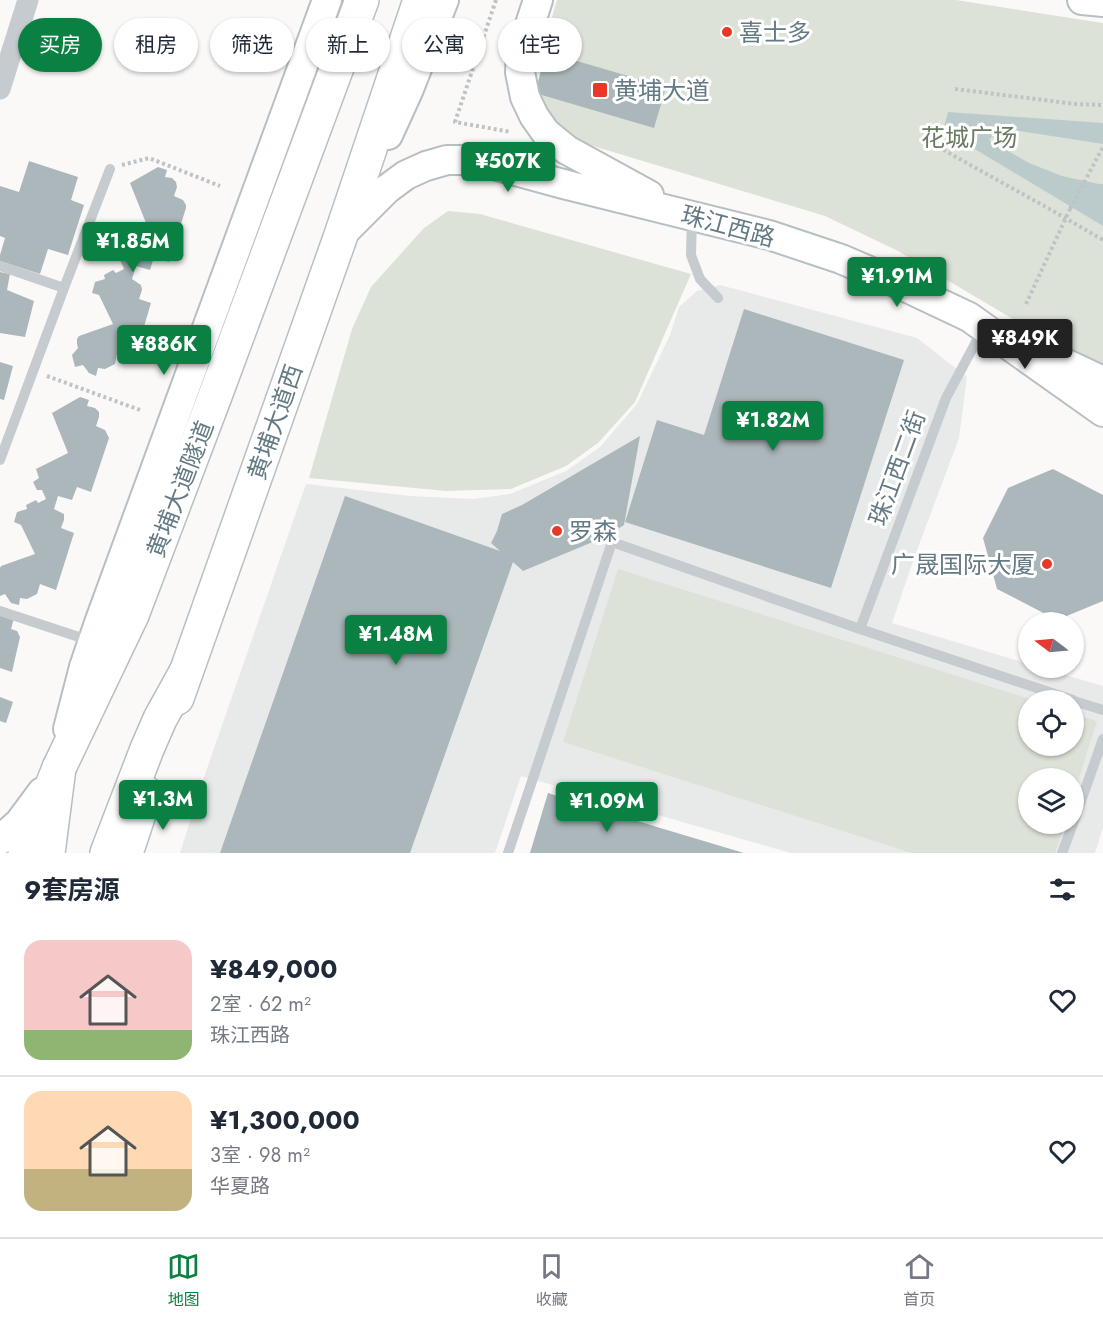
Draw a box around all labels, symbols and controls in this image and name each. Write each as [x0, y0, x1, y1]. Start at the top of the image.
place label: 喜士多 [739, 15, 811, 50]
chip: 买房 [18, 18, 102, 72]
chip: 租房 [114, 18, 198, 72]
chip: 筛选 [210, 18, 294, 72]
chip: 新上 [306, 18, 390, 72]
chip: 公寓 [402, 18, 486, 72]
chip: 住宅 [498, 18, 582, 72]
marker: 喜士多 [720, 25, 734, 39]
place label: 黄埔大道 [614, 73, 710, 108]
marker: 黄埔大道 [591, 81, 609, 99]
park label: 花城广场 [921, 120, 1017, 155]
pin: ¥507K [466, 142, 550, 193]
text: ¥507K [475, 147, 541, 176]
street label: 珠江西路 [677, 197, 779, 255]
pin: ¥1.85M [84, 222, 182, 273]
text: ¥1.85M [96, 227, 170, 256]
pin: ¥1.91M [848, 257, 946, 308]
text: ¥1.91M [861, 262, 933, 291]
pin: ¥849K [983, 319, 1067, 370]
text: ¥849K [991, 324, 1059, 353]
pin: ¥886K [122, 325, 206, 376]
text: ¥886K [131, 330, 197, 359]
street label: 黄埔大道西 [239, 360, 311, 484]
pin: ¥1.82M [724, 401, 822, 452]
text: ¥1.82M [736, 406, 810, 435]
street label: 珠江西二街 [860, 406, 934, 530]
street label: 黄埔大道隧道 [138, 416, 222, 562]
place label: 罗森 [569, 514, 617, 549]
marker: 罗森 [550, 524, 564, 538]
place label: 广晟国际大厦 [891, 547, 1035, 582]
marker: 广晟国际大厦 [1040, 557, 1054, 571]
north arrow [1018, 612, 1084, 678]
map controls [1018, 612, 1084, 834]
pin: ¥1.48M [347, 615, 445, 666]
text: ¥1.48M [359, 620, 433, 649]
button: locate [1018, 690, 1084, 756]
button: layers [1018, 768, 1084, 834]
pin: ¥1.3M [121, 780, 205, 831]
pin: ¥1.09M [558, 782, 656, 833]
text: ¥1.3M [133, 785, 193, 814]
text: ¥1.09M [570, 787, 644, 816]
text: 9套房源 [24, 871, 119, 909]
icon: filters [1046, 873, 1079, 906]
text: ¥849,000 [210, 950, 337, 988]
icon: home [72, 964, 144, 1036]
icon: heart [1046, 984, 1079, 1017]
text: 2室 · 62 m² [210, 990, 311, 1019]
text: 珠江西路 [210, 1021, 290, 1050]
text: ¥1,300,000 [210, 1101, 360, 1139]
icon: home [72, 1115, 144, 1187]
icon: heart [1046, 1135, 1079, 1168]
text: 3室 · 98 m² [210, 1141, 310, 1170]
text: 华夏路 [210, 1172, 270, 1201]
tab: 地图 [167, 1250, 200, 1311]
tab: 收藏 [535, 1250, 568, 1311]
tab: 首页 [903, 1250, 936, 1311]

